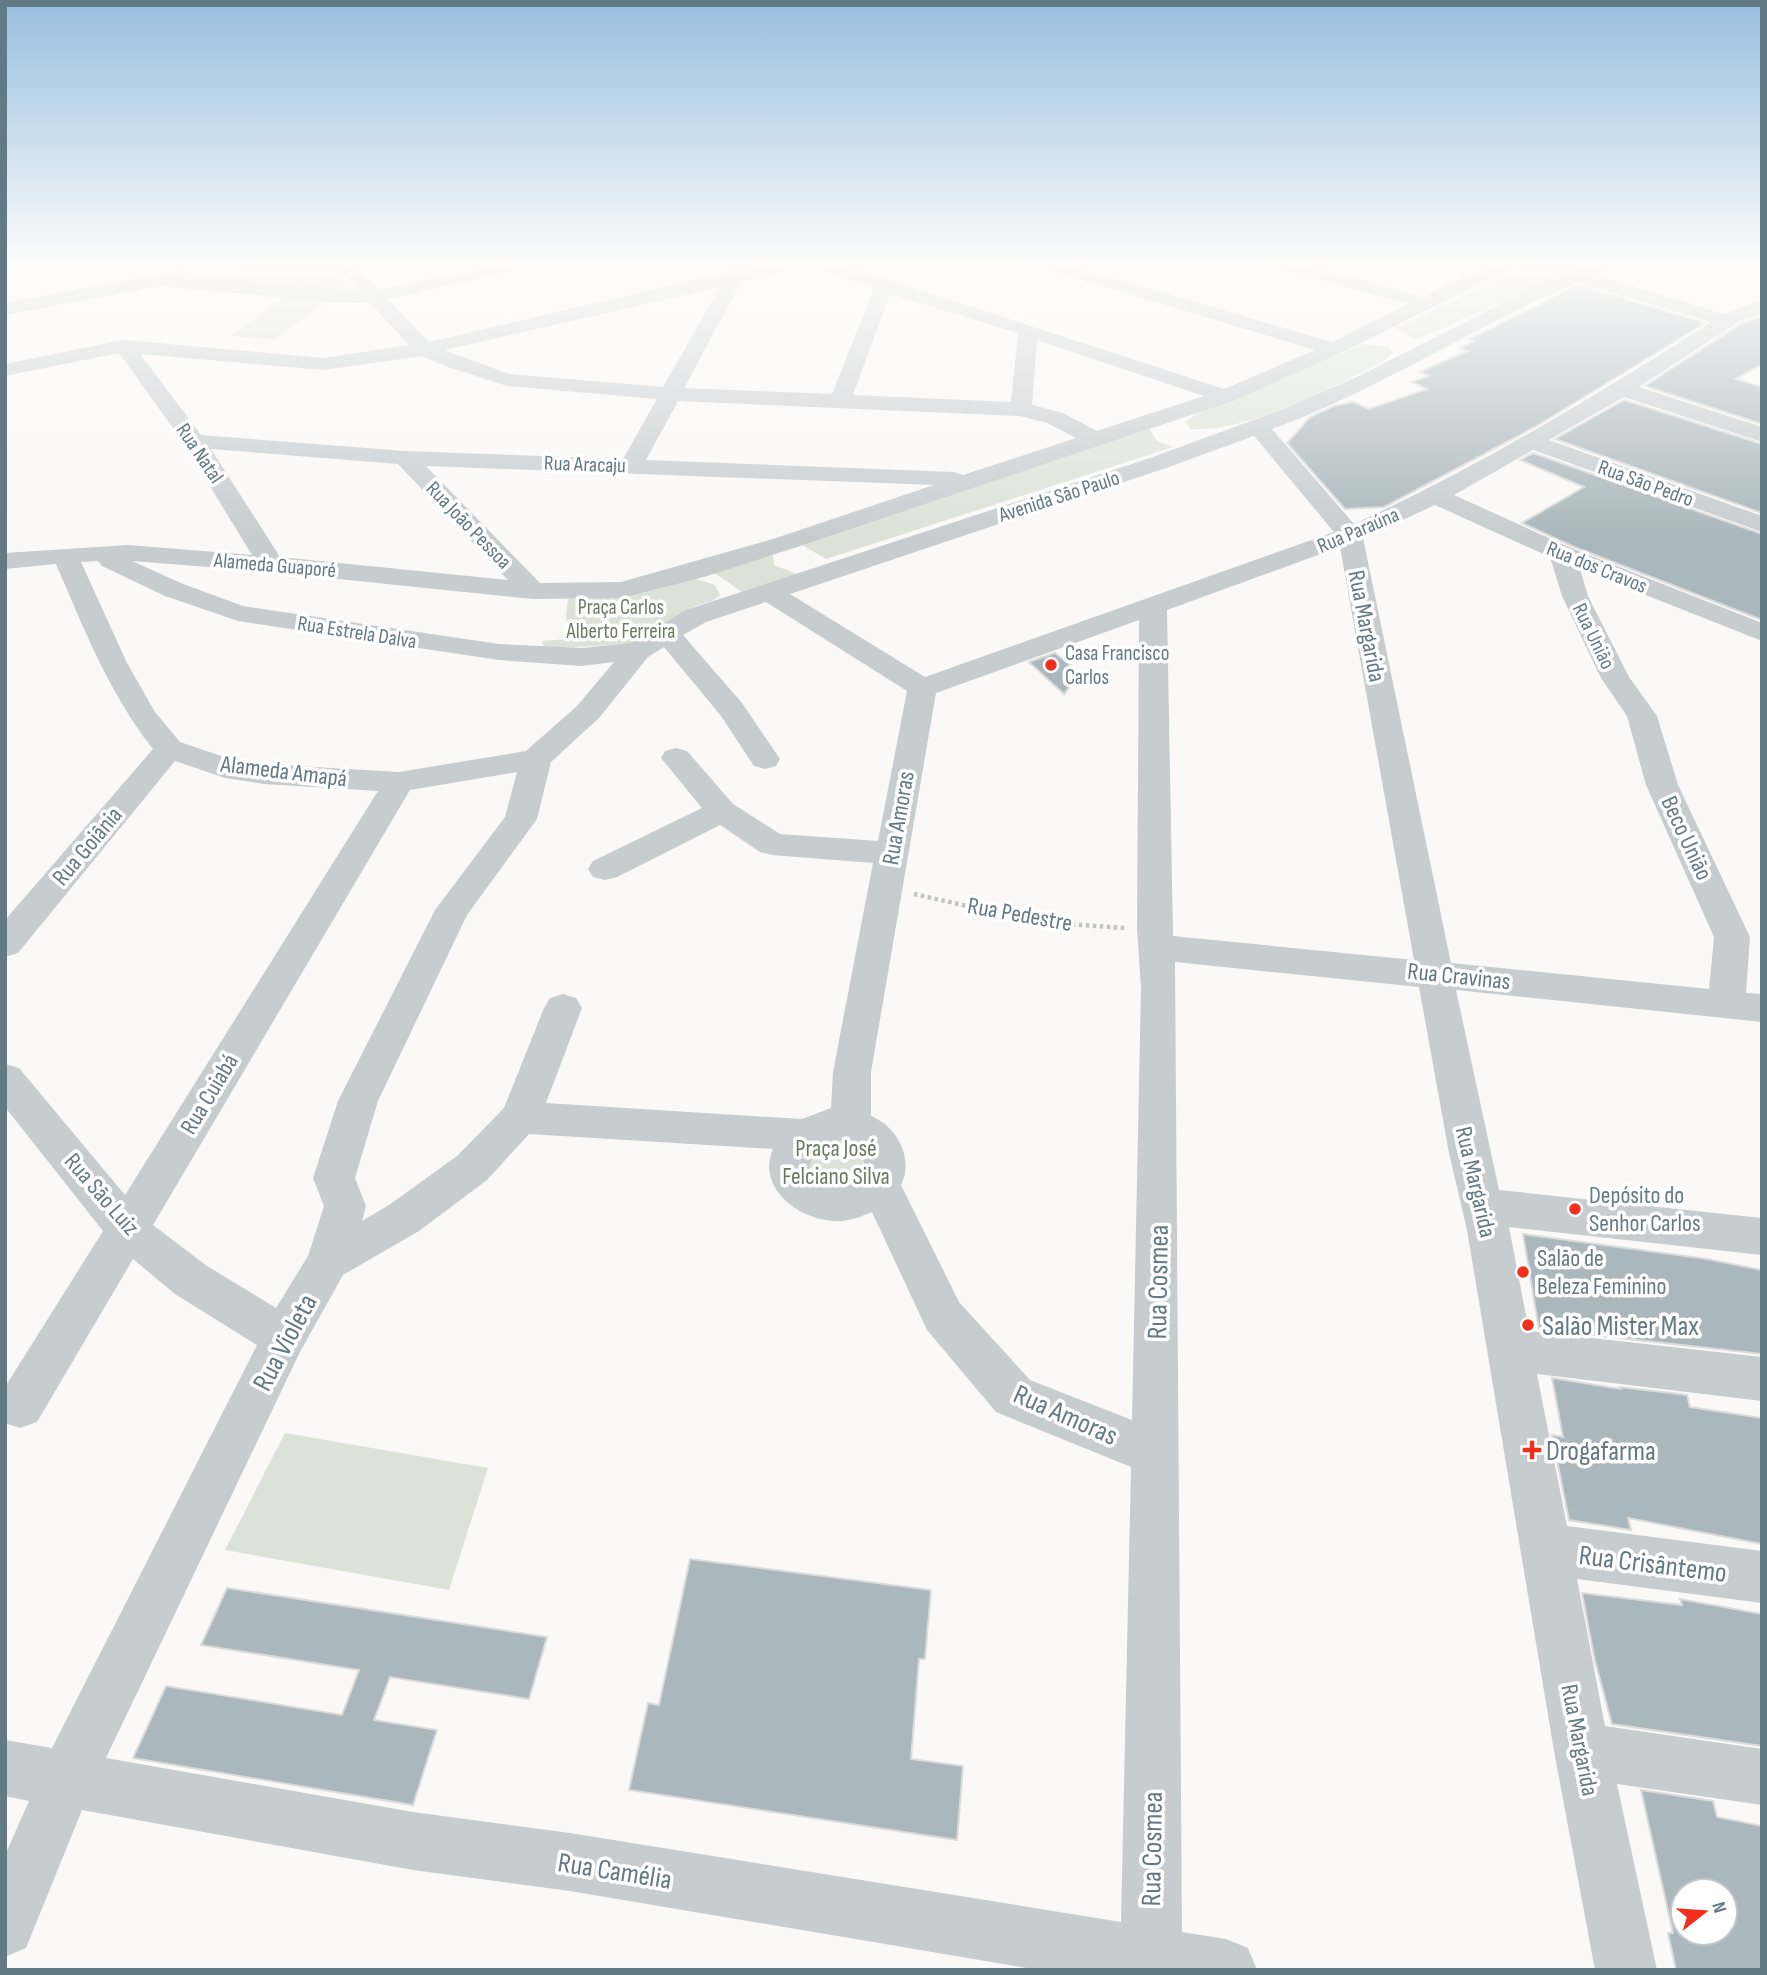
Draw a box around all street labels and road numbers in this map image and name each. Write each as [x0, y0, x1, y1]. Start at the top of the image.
street label: Rua Natal [170, 419, 229, 488]
street label: Rua Aracaju [544, 451, 626, 478]
street label: Rua São Pedro [1595, 455, 1697, 512]
street label: Avenida São Paulo [995, 465, 1123, 528]
street label: Rua João Pessoa [421, 476, 517, 574]
street label: Rua Paraúna [1314, 502, 1403, 559]
street label: Rua dos Cravos [1543, 536, 1651, 599]
street label: Alameda Guaporé [212, 548, 337, 583]
street label: Rua Margarida [1341, 568, 1392, 684]
street label: Rua União [1567, 599, 1620, 673]
street label: Rua Estrela Dalva [296, 611, 418, 654]
street label: Alameda Amapá [218, 749, 349, 794]
street label: Rua Amoras [876, 769, 921, 867]
street label: Beco União [1655, 792, 1719, 885]
street label: Rua Goiânia [46, 801, 129, 892]
street label: Rua Pedestre [965, 891, 1074, 938]
street label: Rua Cravinas [1406, 957, 1512, 996]
street label: Rua Cuiabá [174, 1049, 245, 1140]
street label: Rua Margarida [1449, 1124, 1502, 1240]
street label: Rua São Luiz [58, 1147, 145, 1242]
street label: Rua Cosmea [1141, 1224, 1176, 1340]
street label: Rua Violeta [246, 1289, 325, 1397]
street label: Rua Amoras [1008, 1378, 1123, 1453]
street label: Rua Crisântemo [1577, 1539, 1729, 1590]
street label: Rua Margarida [1554, 1682, 1605, 1798]
street label: Rua Cosmea [1135, 1791, 1170, 1907]
street label: Rua Camélia [556, 1846, 674, 1897]

